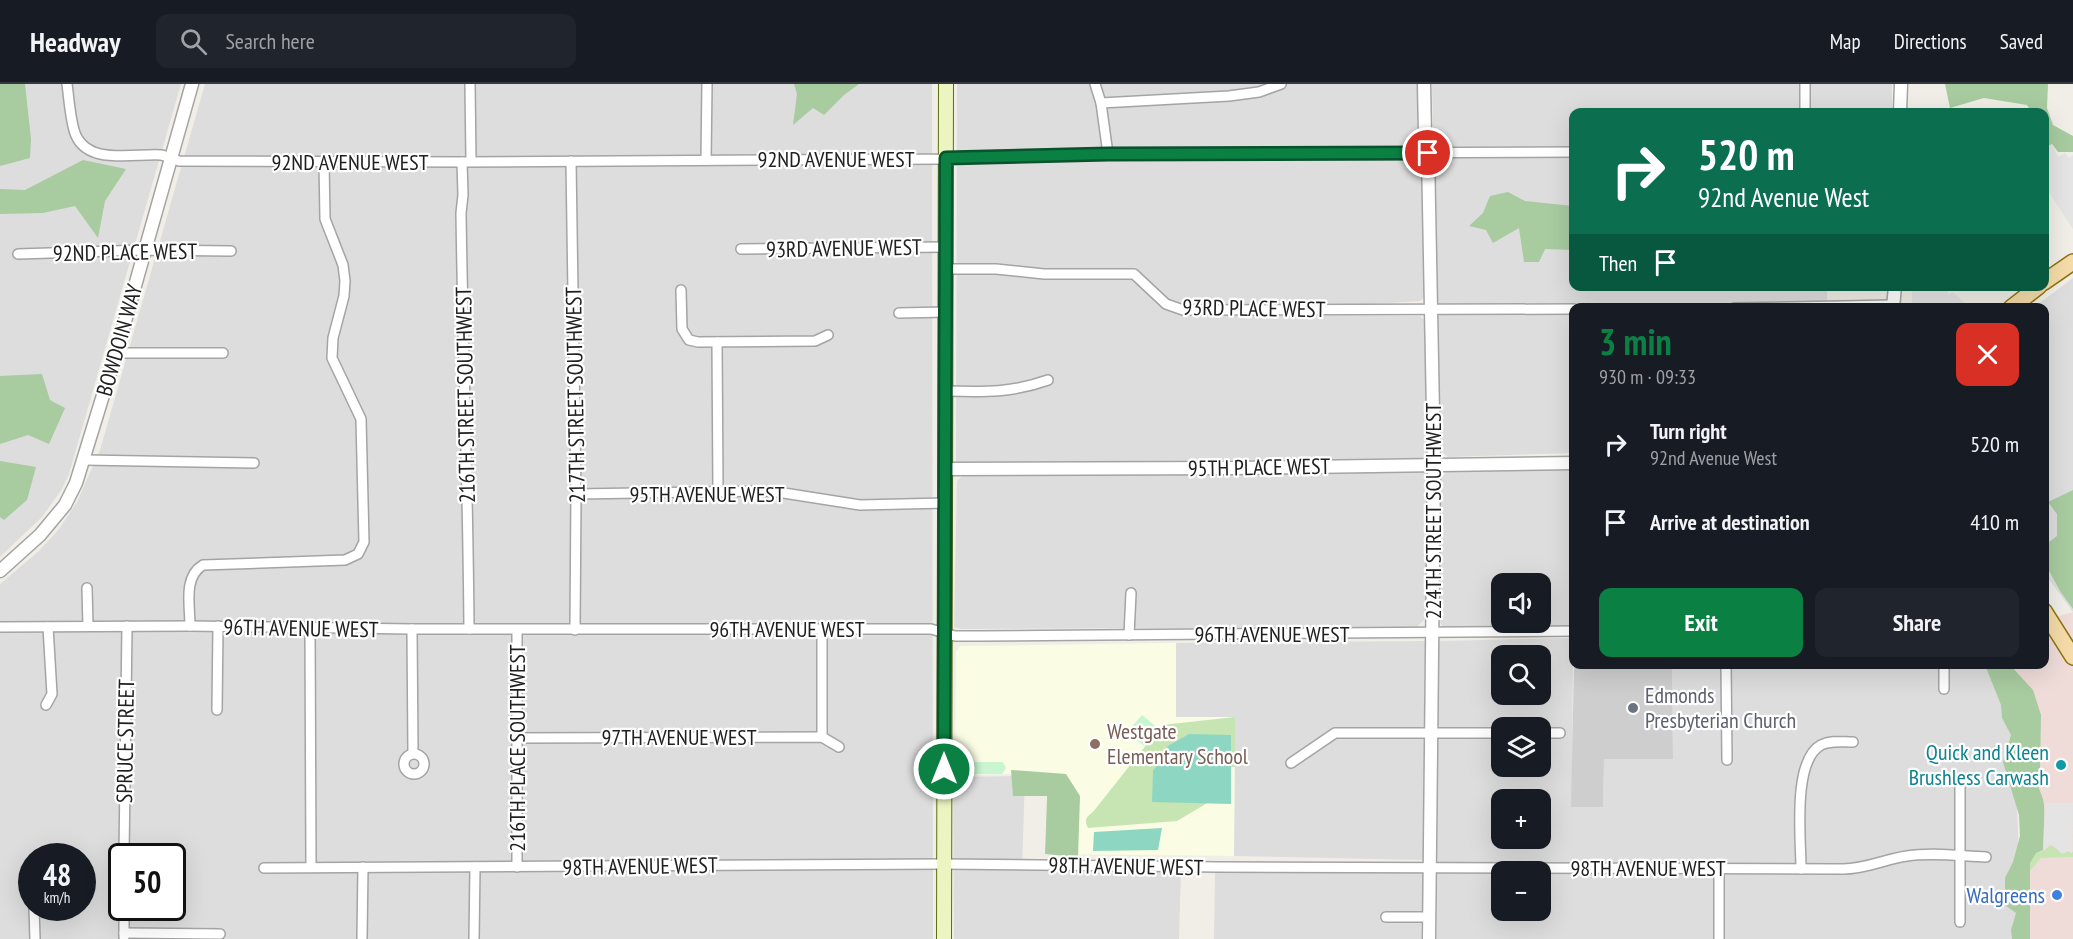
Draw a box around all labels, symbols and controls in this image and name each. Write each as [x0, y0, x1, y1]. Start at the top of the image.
search box [156, 14, 576, 68]
text: Headway [30, 23, 120, 60]
icon: search [177, 25, 210, 58]
text: Search here [225, 27, 315, 55]
text: Map [1830, 28, 1861, 55]
text: Directions [1894, 28, 1967, 55]
text: Saved [2000, 28, 2043, 55]
pin [1402, 127, 1453, 178]
text: 520 m [1698, 127, 1795, 182]
icon: right [1599, 132, 1677, 210]
icon: arrive [1411, 136, 1444, 169]
street label: 92ND AVENUE WEST [758, 145, 915, 173]
street label: 92ND AVENUE WEST [272, 148, 429, 176]
text: 92nd Avenue West [1698, 180, 1869, 214]
street label: 93RD AVENUE WEST [766, 233, 922, 263]
street label: 92ND PLACE WEST [53, 237, 198, 267]
icon: arrive [1649, 246, 1682, 279]
text: Then [1599, 249, 1637, 277]
street label: BOWDOIN WAY [90, 281, 148, 399]
street label: 216TH STREET SOUTHWEST [449, 286, 481, 503]
street label: 217TH STREET SOUTHWEST [559, 286, 591, 503]
street label: 93RD PLACE WEST [1182, 293, 1326, 323]
text: 3 min [1599, 318, 1672, 365]
button: close [1956, 323, 2019, 386]
text: 930 m · 09:33 [1599, 364, 1696, 390]
street label: 224TH STREET SOUTHWEST [1419, 403, 1447, 619]
text: Turn right [1650, 417, 1727, 445]
icon: right [1599, 428, 1632, 461]
text: 520 m [1970, 430, 2019, 458]
text: 92nd Avenue West [1650, 445, 1777, 471]
street label: 95TH PLACE WEST [1188, 452, 1331, 482]
street label: 95TH AVENUE WEST [629, 480, 785, 508]
icon: arrive [1599, 506, 1632, 539]
text: Arrive at destination [1650, 508, 1810, 536]
text: 410 m [1970, 508, 2019, 536]
map controls [1491, 573, 1551, 921]
button: sound [1491, 573, 1551, 633]
button: Exit [1599, 588, 1803, 657]
button: Share [1815, 588, 2019, 657]
street label: 96TH AVENUE WEST [223, 613, 379, 643]
street label: 96TH AVENUE WEST [709, 615, 865, 643]
street label: 96TH AVENUE WEST [1194, 620, 1350, 648]
street label: 216TH PLACE SOUTHWEST [503, 644, 531, 852]
button: search [1491, 645, 1551, 705]
street label: SPRUCE STREET [110, 679, 140, 803]
place label: Edmonds Presbyterian Church [1645, 681, 1796, 734]
marker: Edmonds Presbyterian Church [1626, 701, 1640, 715]
place label: Westgate Elementary School [1107, 717, 1249, 770]
button: layers [1491, 717, 1551, 777]
street label: 97TH AVENUE WEST [601, 723, 757, 751]
position arrow [912, 737, 976, 801]
marker: Westgate Elementary School [1088, 737, 1102, 751]
place label: Quick and Kleen Brushless Carwash [1909, 738, 2049, 791]
marker: Quick and Kleen Brushless Carwash [2054, 758, 2068, 772]
button: + [1491, 789, 1551, 849]
speed limit sign: 50 [108, 843, 186, 921]
street label: 98TH AVENUE WEST [562, 851, 718, 881]
street label: 98TH AVENUE WEST [1048, 851, 1204, 881]
street label: 98TH AVENUE WEST [1570, 854, 1726, 882]
text: 48 [43, 855, 71, 894]
button: − [1491, 861, 1551, 921]
place label: Walgreens [1966, 881, 2045, 909]
text: km/h [44, 888, 70, 907]
marker: Walgreens [2050, 888, 2064, 902]

